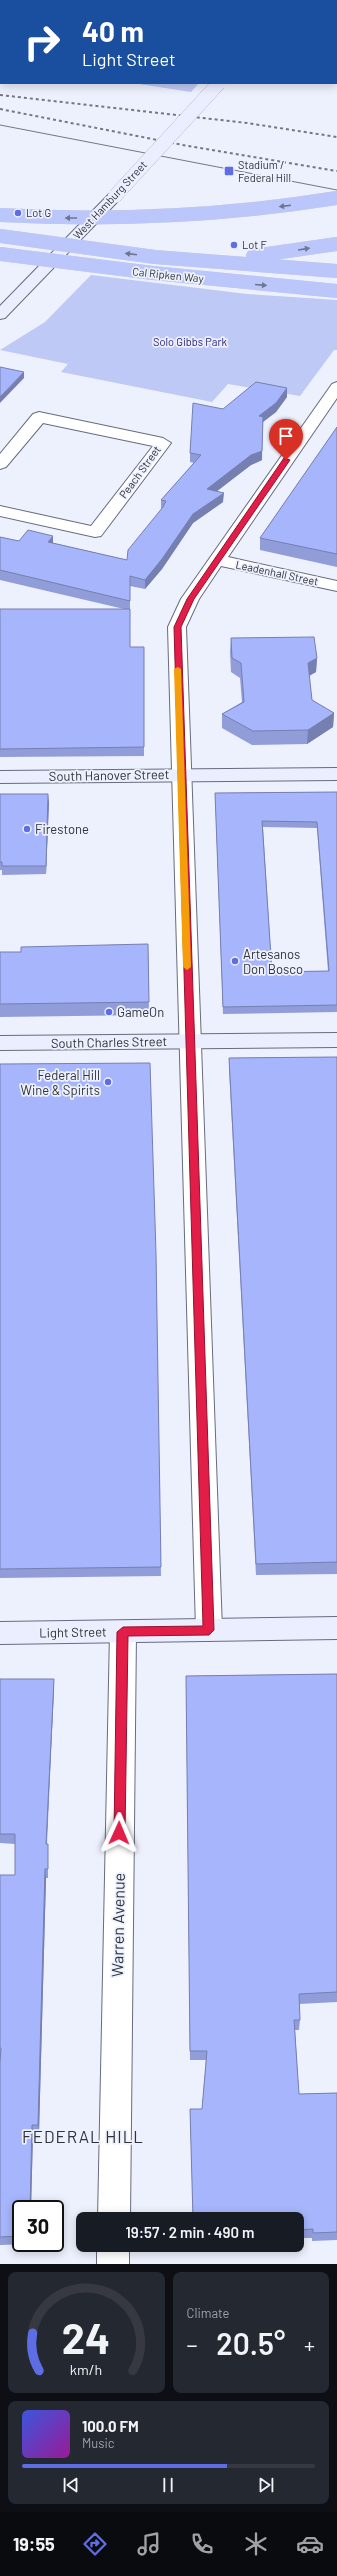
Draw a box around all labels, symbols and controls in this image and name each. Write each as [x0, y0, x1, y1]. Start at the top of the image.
text: 40 m [82, 14, 144, 48]
icon: right [16, 16, 68, 68]
text: Light Street [82, 48, 175, 70]
street label: West Hamburg Street [70, 158, 149, 241]
place label: Stadium / Federal Hill [238, 158, 291, 184]
marker: Stadium / Federal Hill [223, 165, 235, 177]
one-way arrow [279, 203, 291, 209]
place label: Lot G [26, 206, 51, 219]
marker: Lot G [13, 208, 23, 218]
one-way arrow [64, 215, 77, 221]
place label: Lot F [242, 238, 267, 251]
marker: Lot F [229, 240, 239, 250]
one-way arrow [298, 246, 310, 252]
one-way arrow [125, 251, 137, 257]
street label: Cal Ripken Way [132, 264, 204, 285]
one-way arrow [255, 281, 267, 288]
park label: Solo Gibbs Park [153, 335, 227, 348]
pin [269, 419, 303, 460]
icon: arrive [275, 425, 297, 447]
street label: Peach Street [116, 443, 163, 500]
street label: Leadenhall Street [235, 557, 320, 588]
street label: South Hanover Street [49, 766, 169, 784]
place label: Firestone [35, 821, 89, 837]
marker: Firestone [22, 824, 32, 834]
place label: Artesanos Don Bosco [243, 946, 303, 977]
marker: Artesanos Don Bosco [230, 956, 240, 966]
place label: GameOn [117, 1004, 164, 1020]
marker: GameOn [104, 1007, 114, 1017]
street label: South Charles Street [51, 1033, 167, 1051]
place label: Federal Hill Wine & Spirits [21, 1067, 100, 1098]
marker: Federal Hill Wine & Spirits [103, 1077, 113, 1087]
street label: Light Street [39, 1623, 107, 1641]
position arrow [98, 1812, 140, 1854]
street label: Warren Avenue [107, 1873, 128, 1977]
district label: FEDERAL HILL [22, 2126, 144, 2146]
speed limit sign: 30 [12, 2200, 64, 2252]
text: 19:57 · 2 min · 490 m [126, 2223, 254, 2241]
text: Climate [187, 2305, 230, 2321]
text: 24 [62, 2311, 110, 2361]
text: 20.5° [216, 2325, 285, 2361]
text: − [187, 2331, 198, 2357]
text: + [304, 2331, 315, 2357]
text: km/h [70, 2360, 102, 2377]
text: 100.0 FM [82, 2417, 139, 2435]
text: Music [82, 2435, 115, 2451]
icon: previous [60, 2474, 82, 2496]
icon: pause [157, 2474, 179, 2496]
icon: next [255, 2474, 277, 2496]
icon: directions [81, 2530, 109, 2558]
icon: music [135, 2530, 163, 2558]
icon: phone [188, 2530, 216, 2558]
icon: climate [242, 2530, 270, 2558]
icon: car [296, 2530, 324, 2558]
text: 19:55 [13, 2533, 55, 2555]

